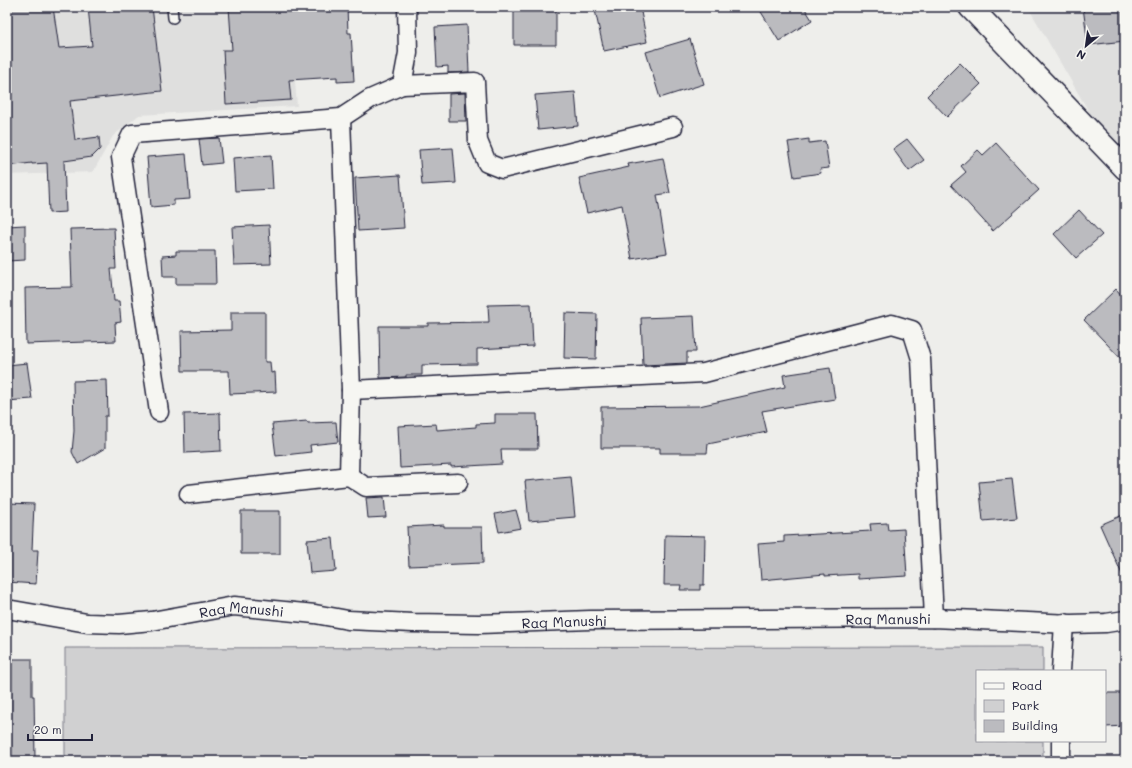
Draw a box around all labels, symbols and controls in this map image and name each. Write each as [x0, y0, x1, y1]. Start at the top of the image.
north arrow [1066, 26, 1106, 66]
text: N [1074, 47, 1088, 64]
street label: Raq Manushi [197, 596, 285, 622]
street label: Raq Manushi [845, 609, 931, 628]
street label: Raq Manushi [521, 610, 607, 632]
legend [976, 670, 1106, 742]
text: Road [1012, 677, 1042, 693]
text: Park [1012, 697, 1039, 713]
scale bar [28, 716, 92, 742]
text: Building [1012, 717, 1058, 733]
text: 20 m [34, 721, 62, 737]

